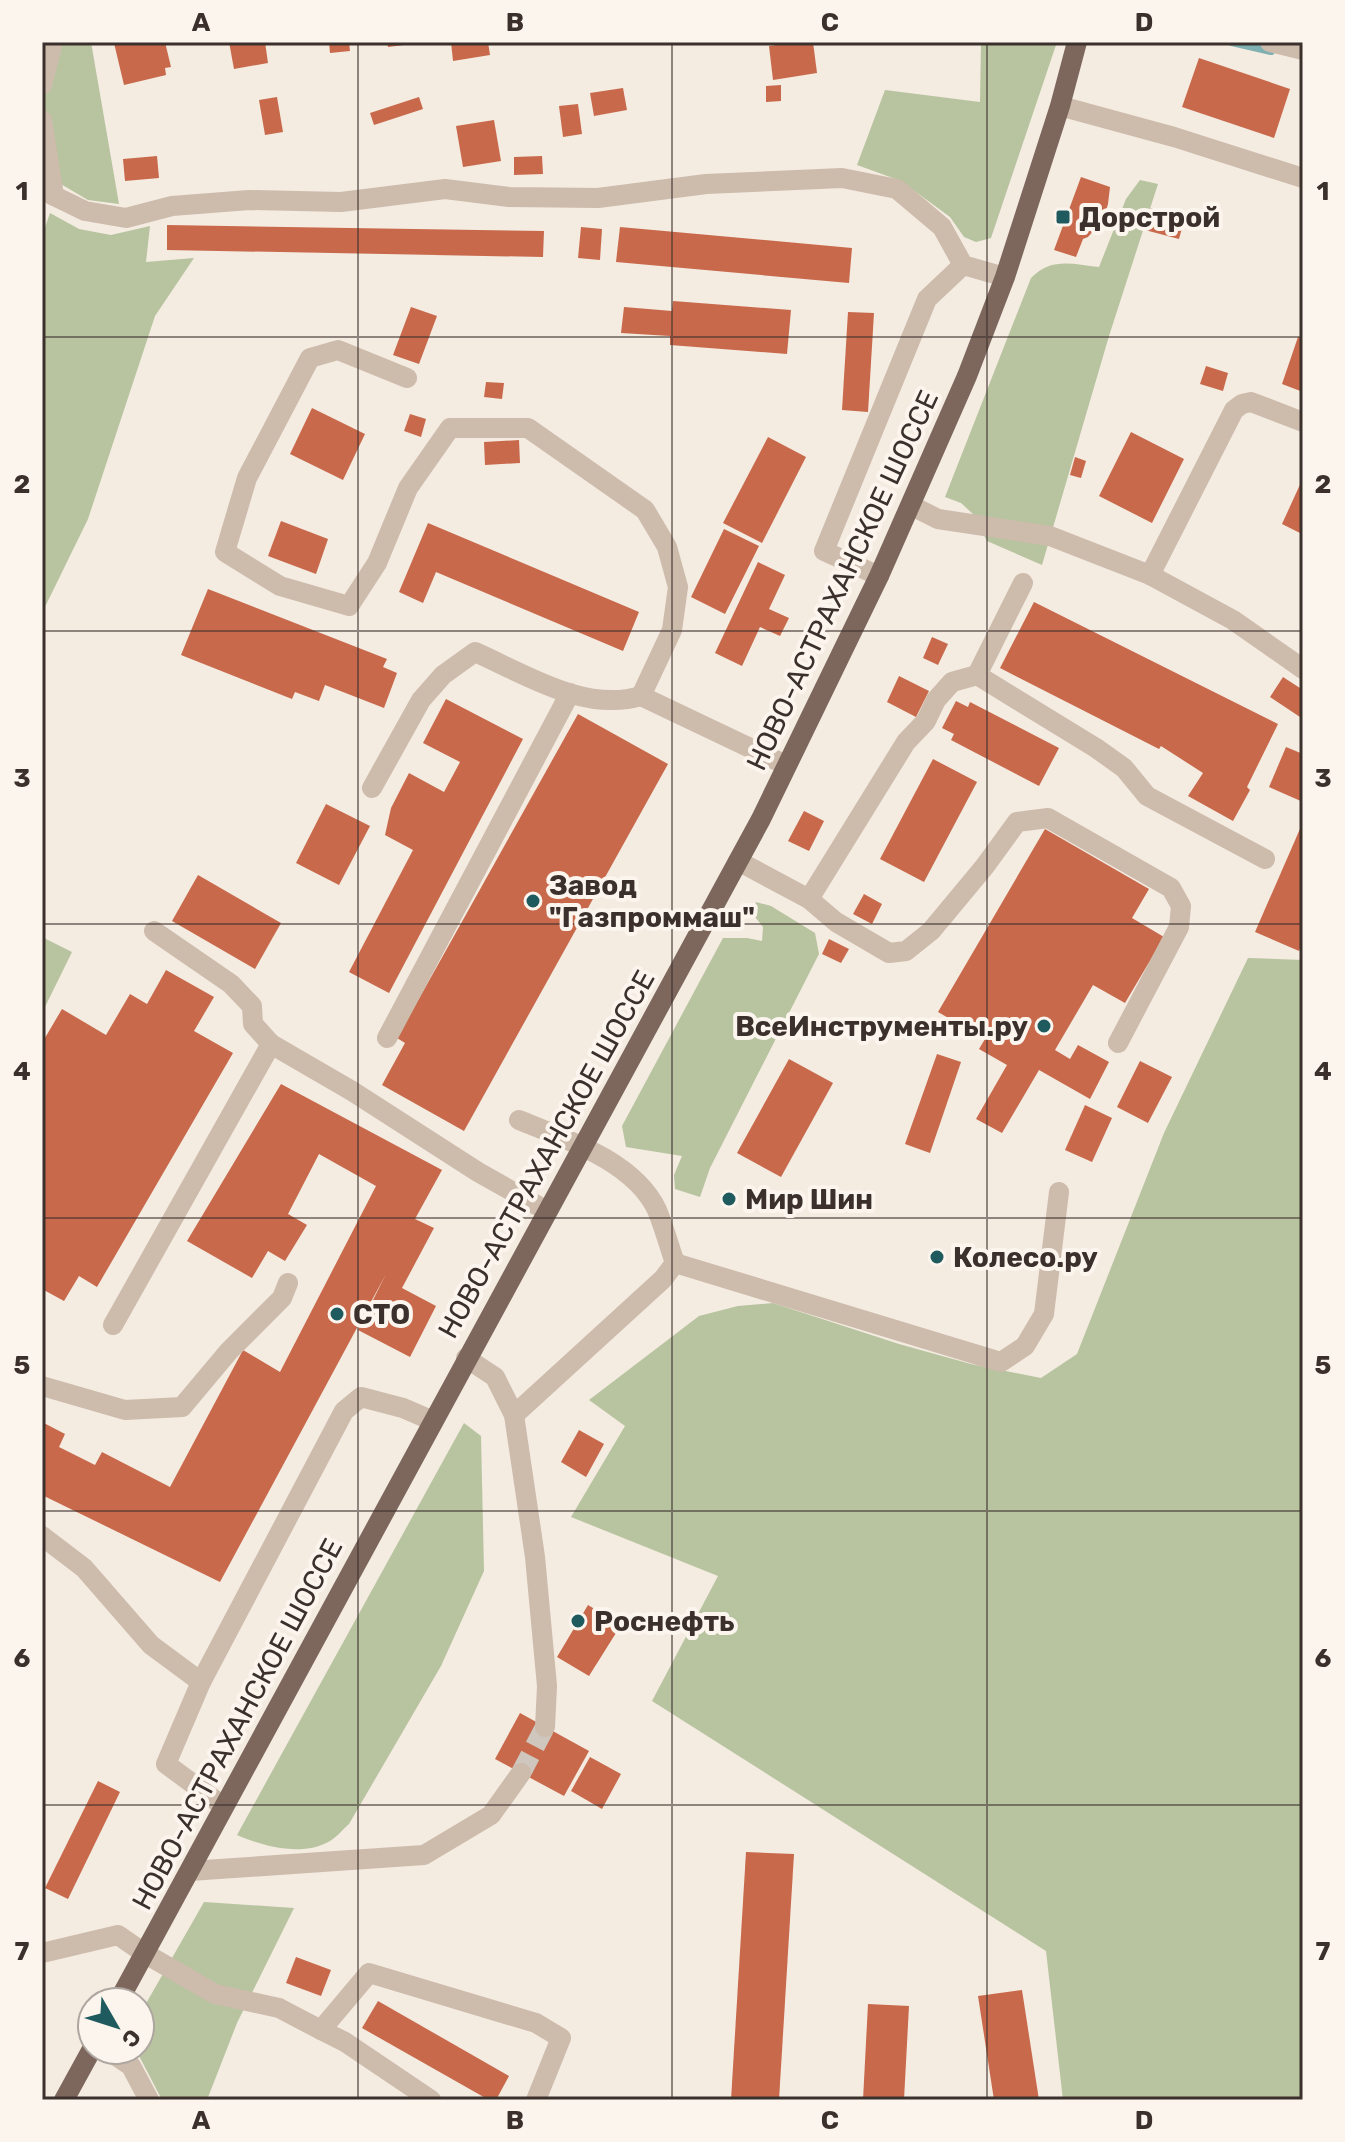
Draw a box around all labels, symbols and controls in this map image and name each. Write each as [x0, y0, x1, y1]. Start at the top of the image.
text: A [192, 7, 211, 38]
text: B [506, 7, 524, 38]
text: C [821, 7, 839, 38]
text: D [1135, 7, 1153, 38]
text: 1 [16, 176, 28, 207]
text: 1 [1317, 176, 1329, 207]
place label: Дорстрой [1079, 201, 1220, 234]
marker: Дорстрой [1054, 208, 1072, 226]
street label: НОВО-АСТРАХАНСКОЕ ШОССЕ [740, 385, 945, 775]
text: 2 [14, 469, 30, 500]
text: 2 [1315, 469, 1331, 500]
text: 3 [13, 763, 31, 794]
text: 3 [1314, 763, 1332, 794]
place label: Завод "Газпроммаш" [549, 869, 755, 934]
marker: Завод "Газпроммаш" [524, 892, 542, 910]
street label: НОВО-АСТРАХАНСКОЕ ШОССЕ [431, 965, 662, 1344]
place label: ВсеИнструменты.ру [735, 1010, 1028, 1043]
marker: ВсеИнструменты.ру [1035, 1017, 1053, 1035]
text: 4 [13, 1056, 31, 1087]
text: 4 [1314, 1056, 1332, 1087]
place label: Мир Шин [745, 1183, 873, 1216]
marker: Мир Шин [720, 1190, 738, 1208]
place label: Колесо.ру [953, 1241, 1098, 1274]
marker: Колесо.ру [928, 1248, 946, 1266]
place label: СТО [353, 1298, 410, 1331]
marker: СТО [328, 1305, 346, 1323]
text: 5 [14, 1350, 30, 1381]
text: 5 [1315, 1350, 1331, 1381]
street label: НОВО-АСТРАХАНСКОЕ ШОССЕ [125, 1533, 350, 1915]
place label: Роснефть [594, 1605, 735, 1638]
marker: Роснефть [569, 1612, 587, 1630]
text: 6 [14, 1643, 31, 1674]
text: 6 [1315, 1643, 1332, 1674]
text: 7 [15, 1936, 30, 1967]
text: 7 [1316, 1936, 1331, 1967]
north arrow [76, 1986, 156, 2066]
text: С [116, 2024, 147, 2053]
text: A [192, 2105, 211, 2136]
text: B [506, 2105, 524, 2136]
text: C [821, 2105, 839, 2136]
text: D [1135, 2105, 1153, 2136]

